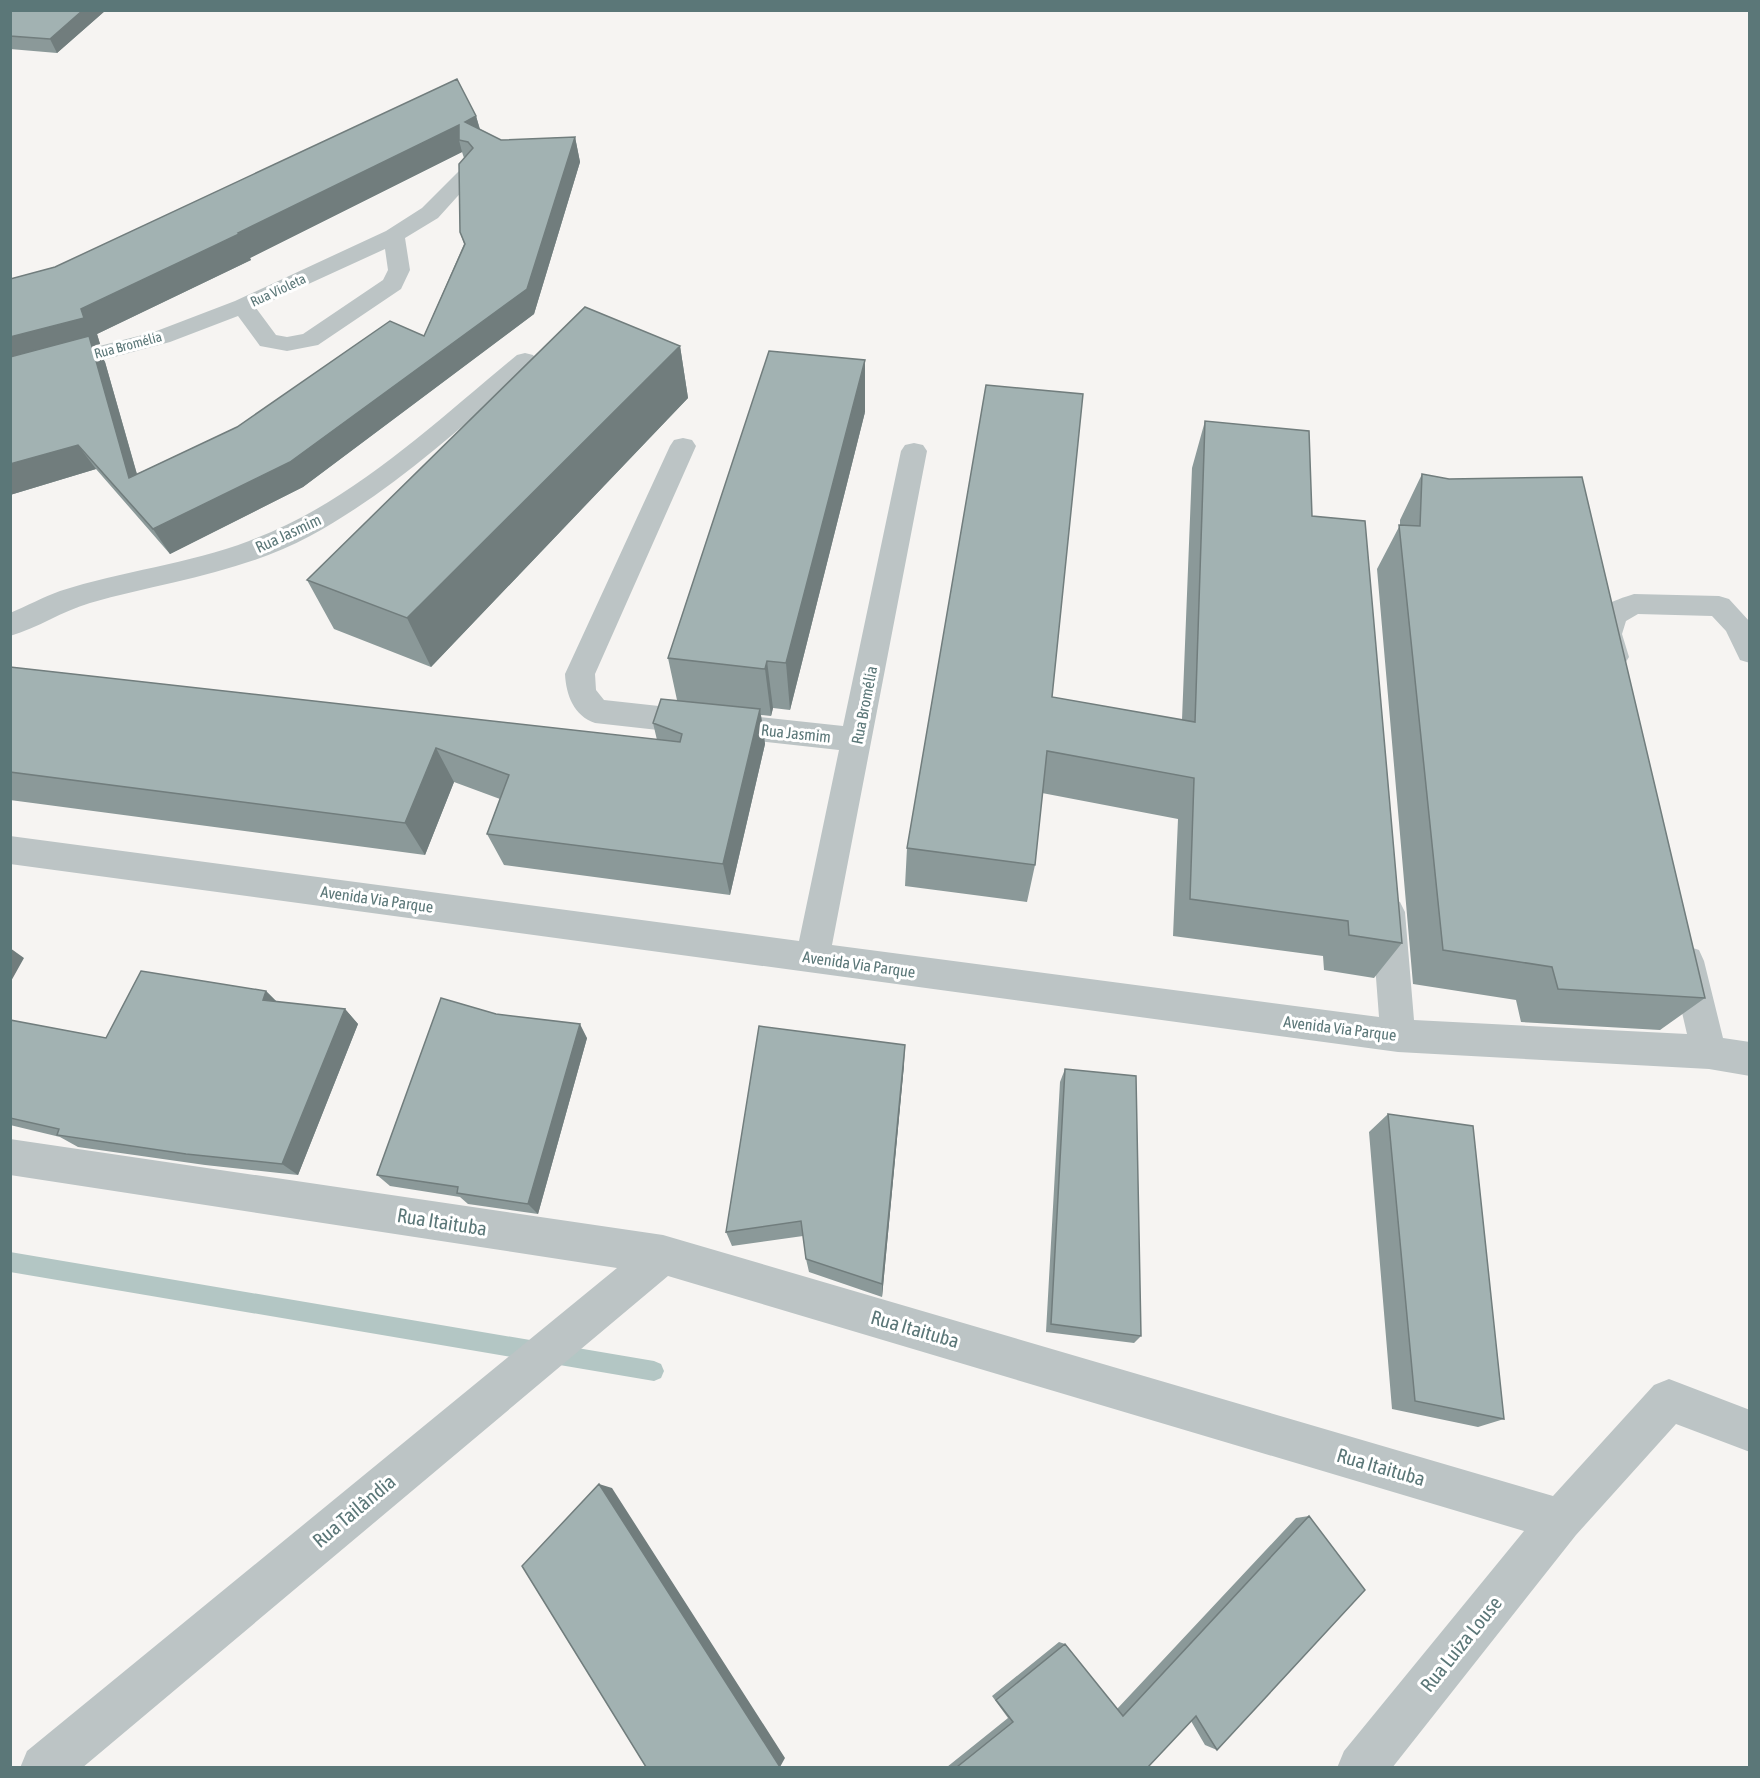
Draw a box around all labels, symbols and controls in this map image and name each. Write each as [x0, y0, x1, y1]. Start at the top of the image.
street label: Rua Violeta [248, 270, 308, 310]
street label: Rua Bromélia [92, 328, 164, 362]
street label: Rua Jasmim [252, 510, 324, 556]
street label: Rua Bromélia [848, 664, 880, 746]
street label: Rua Jasmim [760, 720, 832, 746]
street label: Avenida Via Parque [319, 882, 435, 917]
street label: Avenida Via Parque [801, 947, 917, 982]
street label: Avenida Via Parque [1282, 1012, 1397, 1045]
street label: Rua Itaituba [396, 1203, 489, 1240]
street label: Rua Itaituba [868, 1305, 962, 1352]
street label: Rua Itaituba [1334, 1443, 1428, 1490]
street label: Rua Tailândia [308, 1469, 400, 1552]
street label: Rua Luiza Louse [1415, 1591, 1506, 1696]

